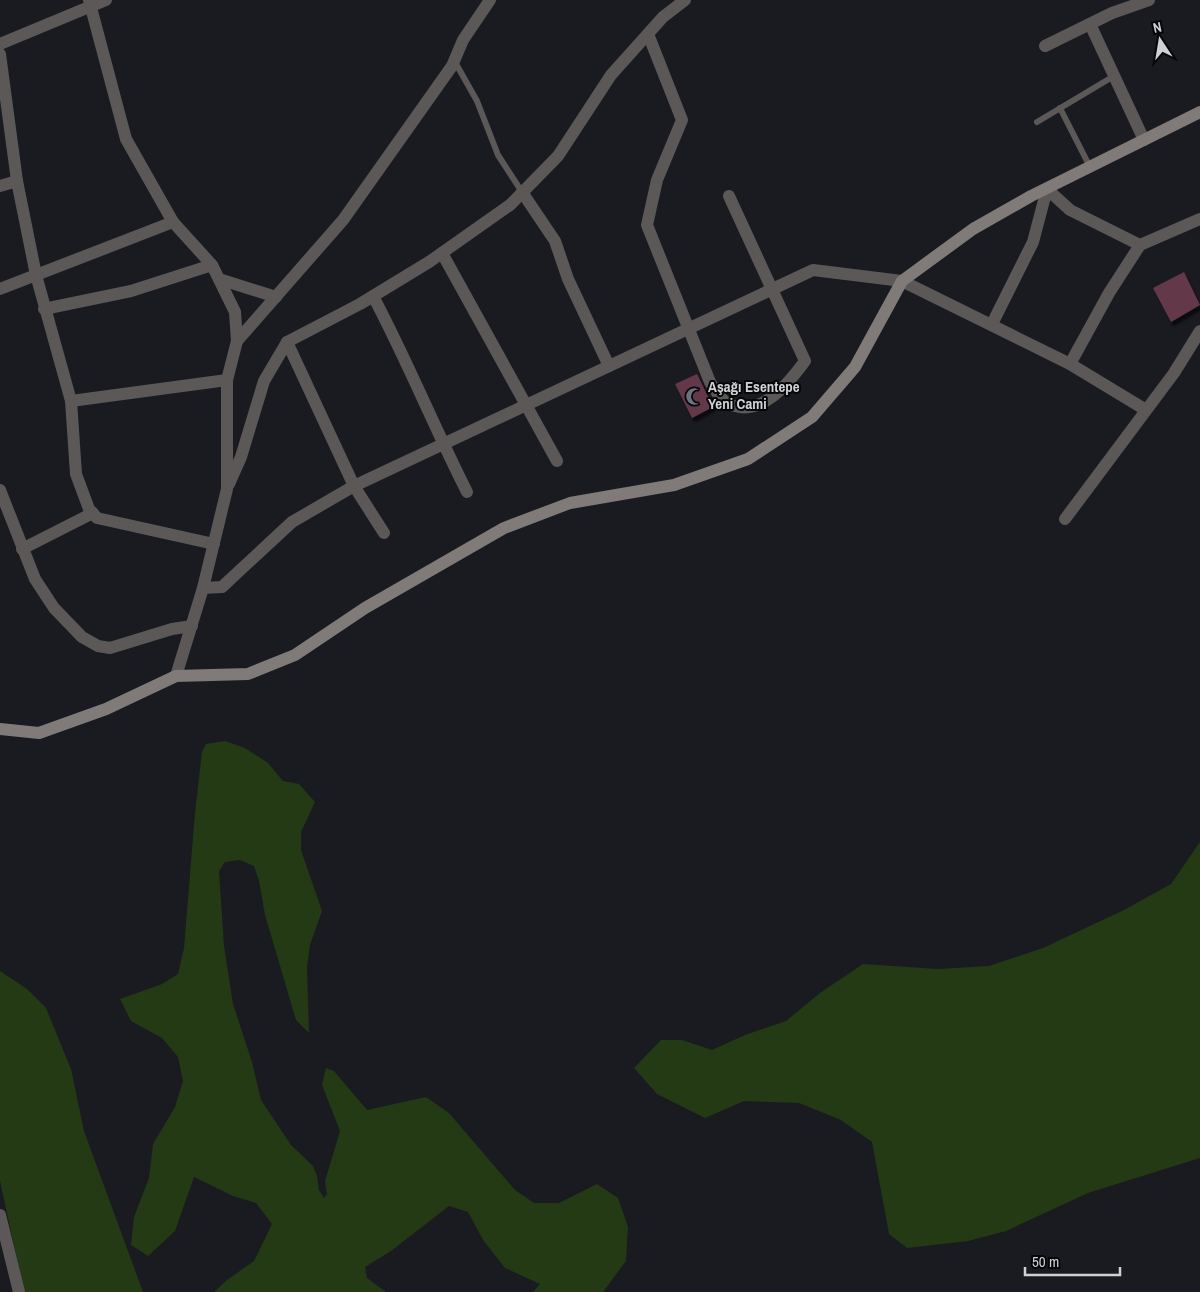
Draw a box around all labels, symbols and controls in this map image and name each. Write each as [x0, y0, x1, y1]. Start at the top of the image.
north arrow [1135, 15, 1185, 65]
text: N [1151, 18, 1163, 37]
place label: Aşağı Esentepe Yeni Cami [708, 376, 800, 414]
mosque icon: Aşağı Esentepe Yeni Cami [684, 386, 704, 406]
scale bar [1025, 1244, 1120, 1276]
text: 50 m [1032, 1251, 1059, 1272]

